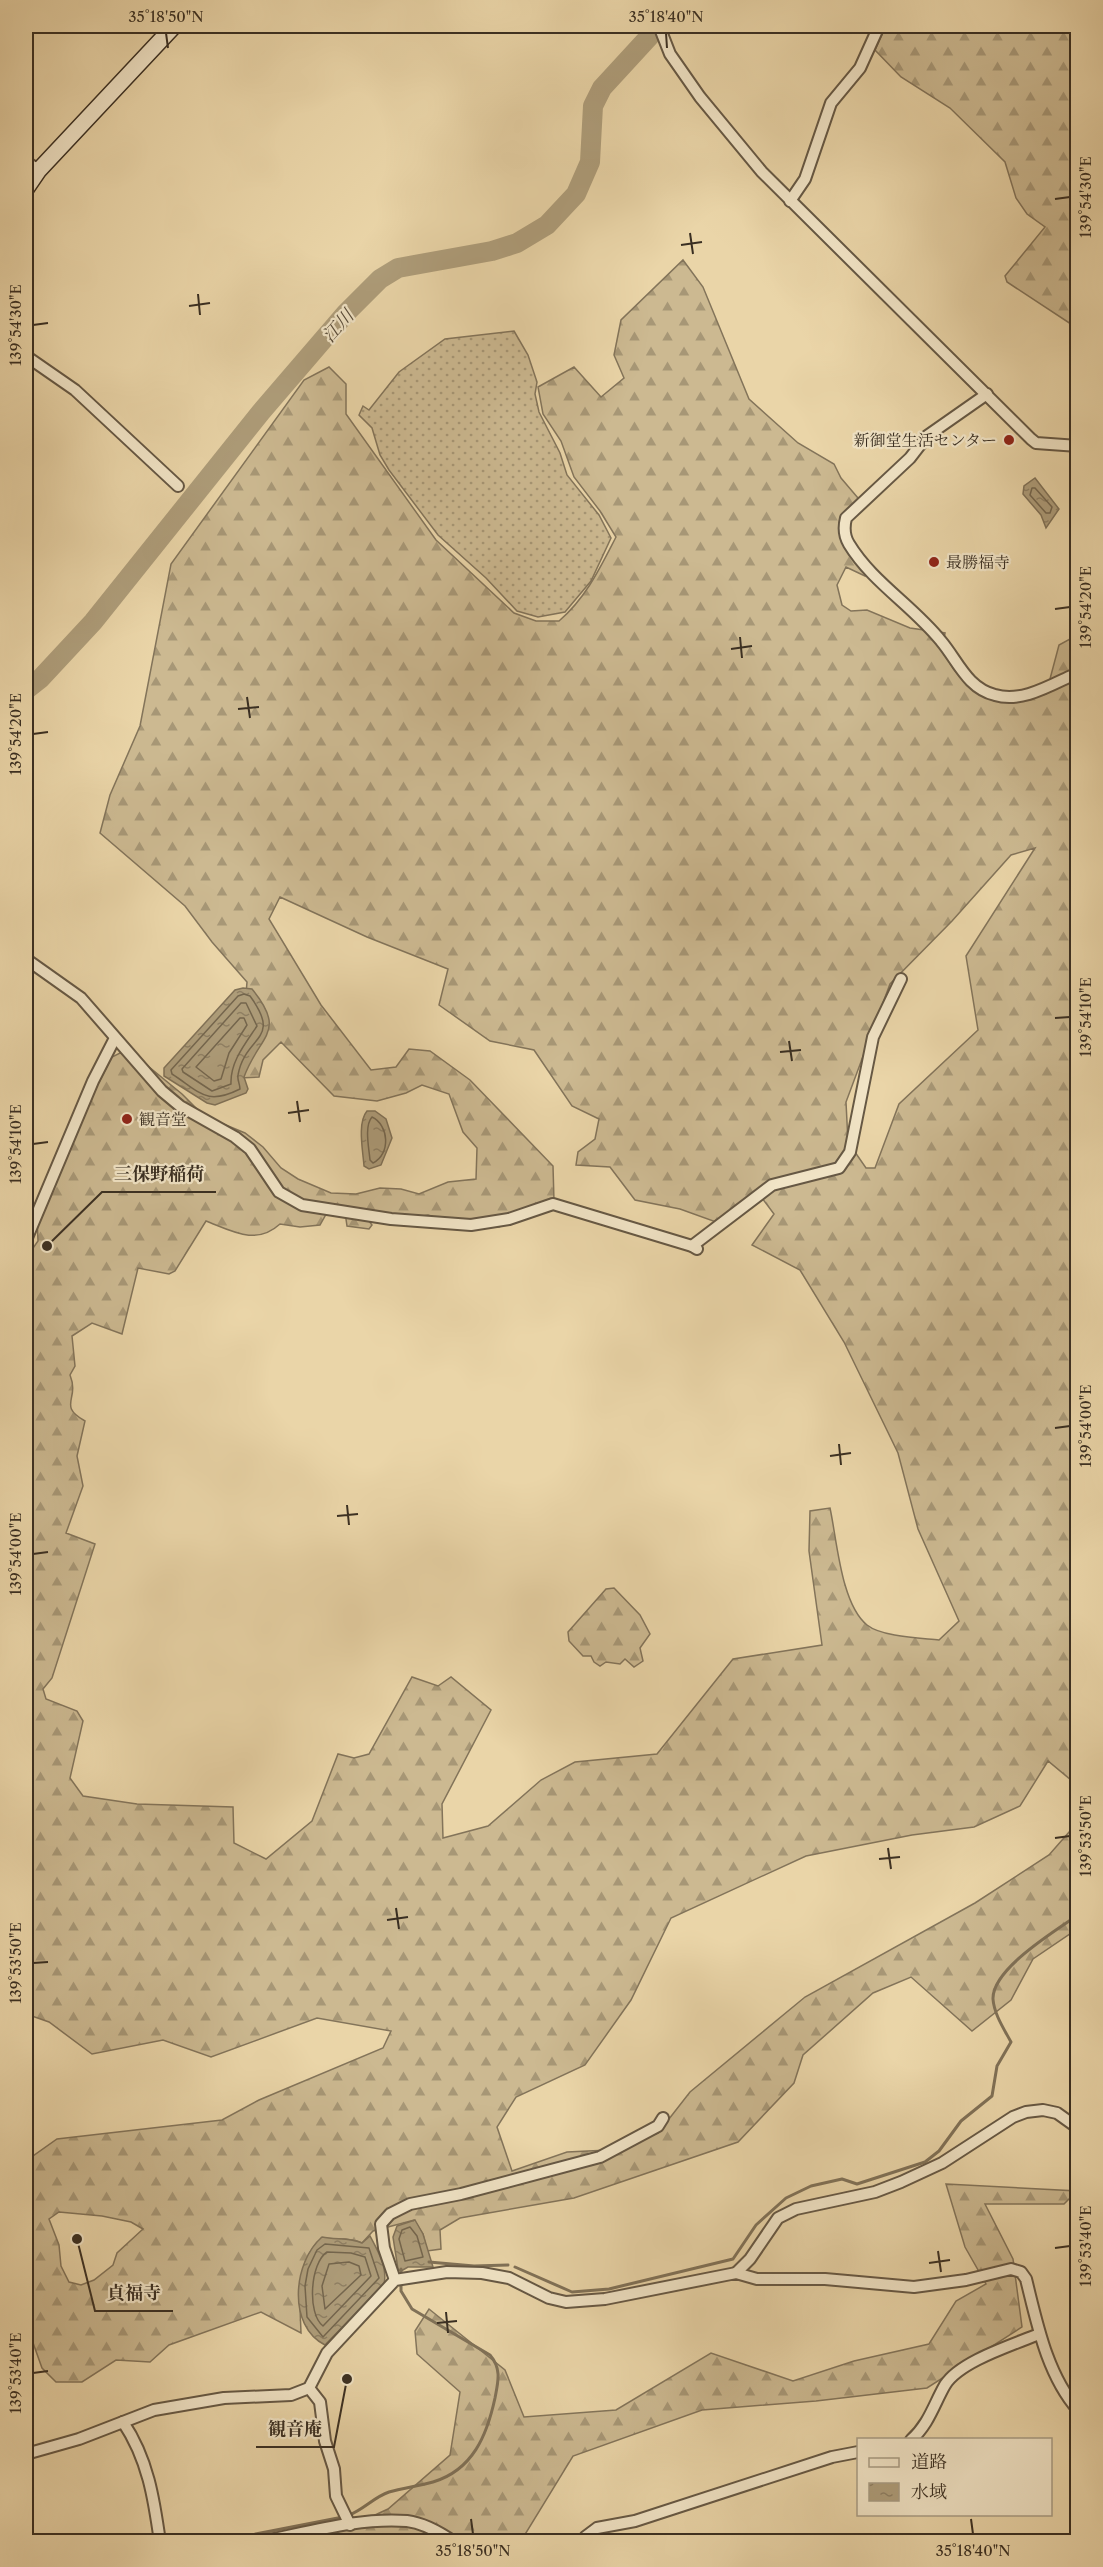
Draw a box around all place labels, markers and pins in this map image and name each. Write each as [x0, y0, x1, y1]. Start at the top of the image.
place label: 新御堂生活センター [854, 430, 997, 450]
marker: 新御堂生活センター [1002, 433, 1016, 447]
place label: 最勝福寺 [946, 552, 1010, 572]
marker: 最勝福寺 [927, 555, 941, 569]
place label: 観音堂 [139, 1109, 187, 1129]
marker: 観音堂 [120, 1112, 134, 1126]
callout: 三保野稲荷 [102, 1156, 216, 1192]
callout: 貞福寺 [95, 2275, 173, 2311]
callout: 観音庵 [256, 2411, 334, 2447]

